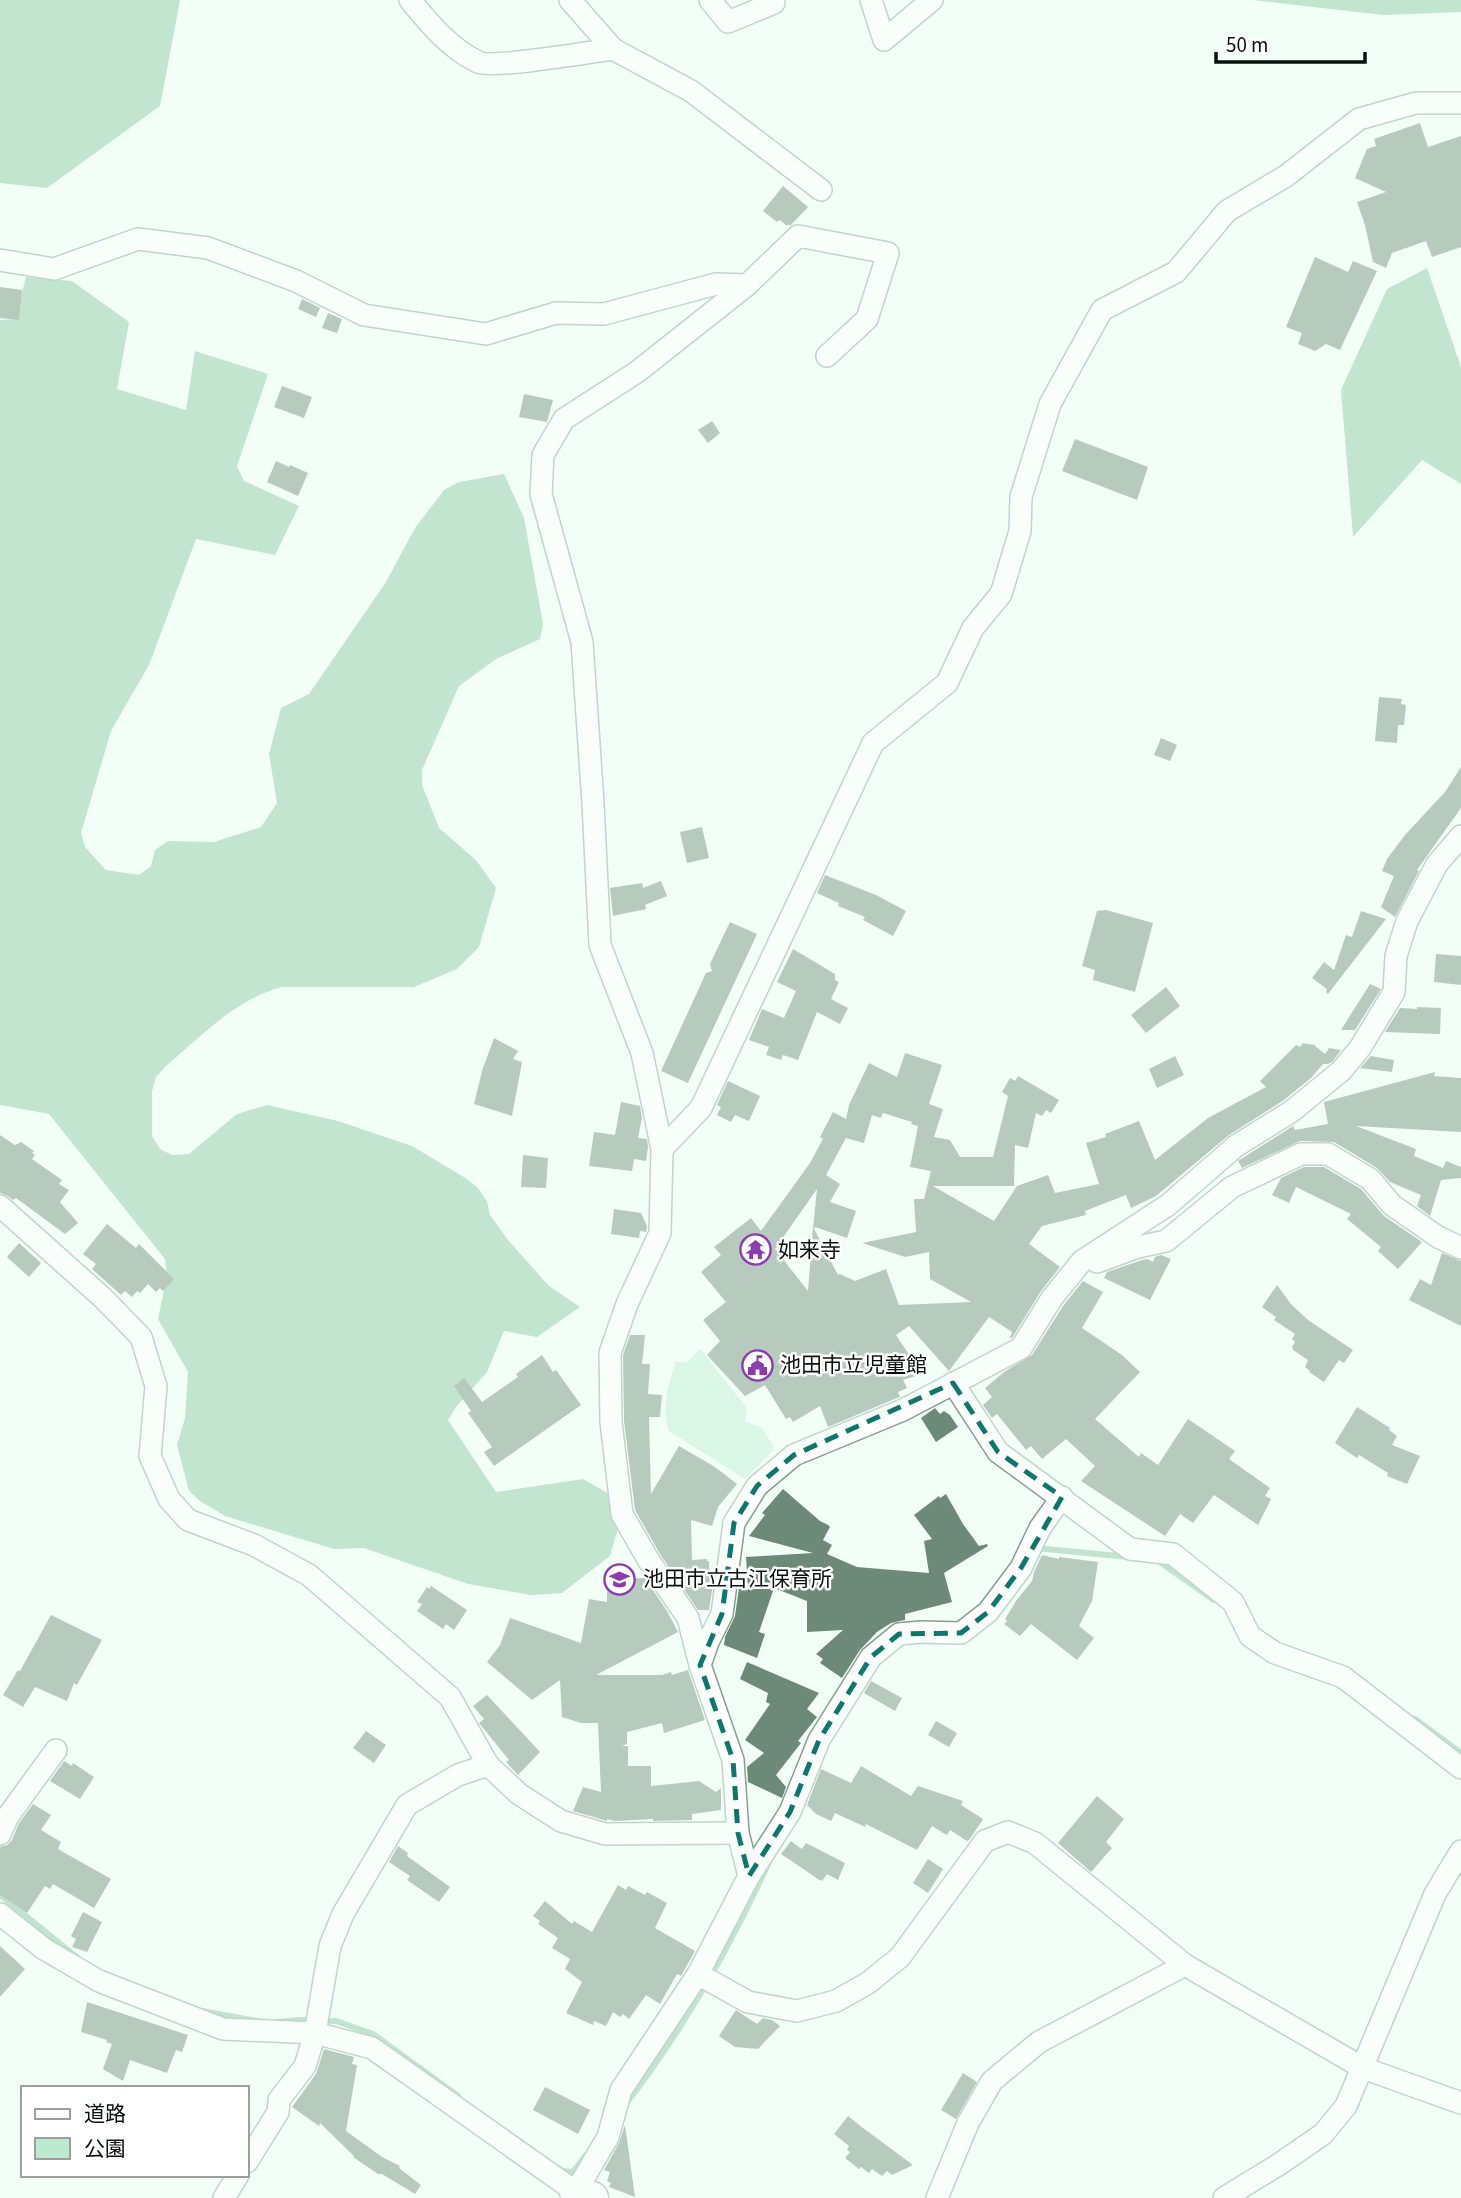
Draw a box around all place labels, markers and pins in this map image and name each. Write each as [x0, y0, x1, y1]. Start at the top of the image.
temple icon: 如来寺 [738, 1233, 772, 1267]
place label: 如来寺 [778, 1235, 841, 1265]
public building icon: 池田市立児童館 [740, 1348, 774, 1382]
place label: 池田市立児童館 [780, 1350, 927, 1380]
school or university icon: 池田市立古江保育所 [603, 1562, 637, 1596]
place label: 池田市立古江保育所 [643, 1564, 832, 1594]

